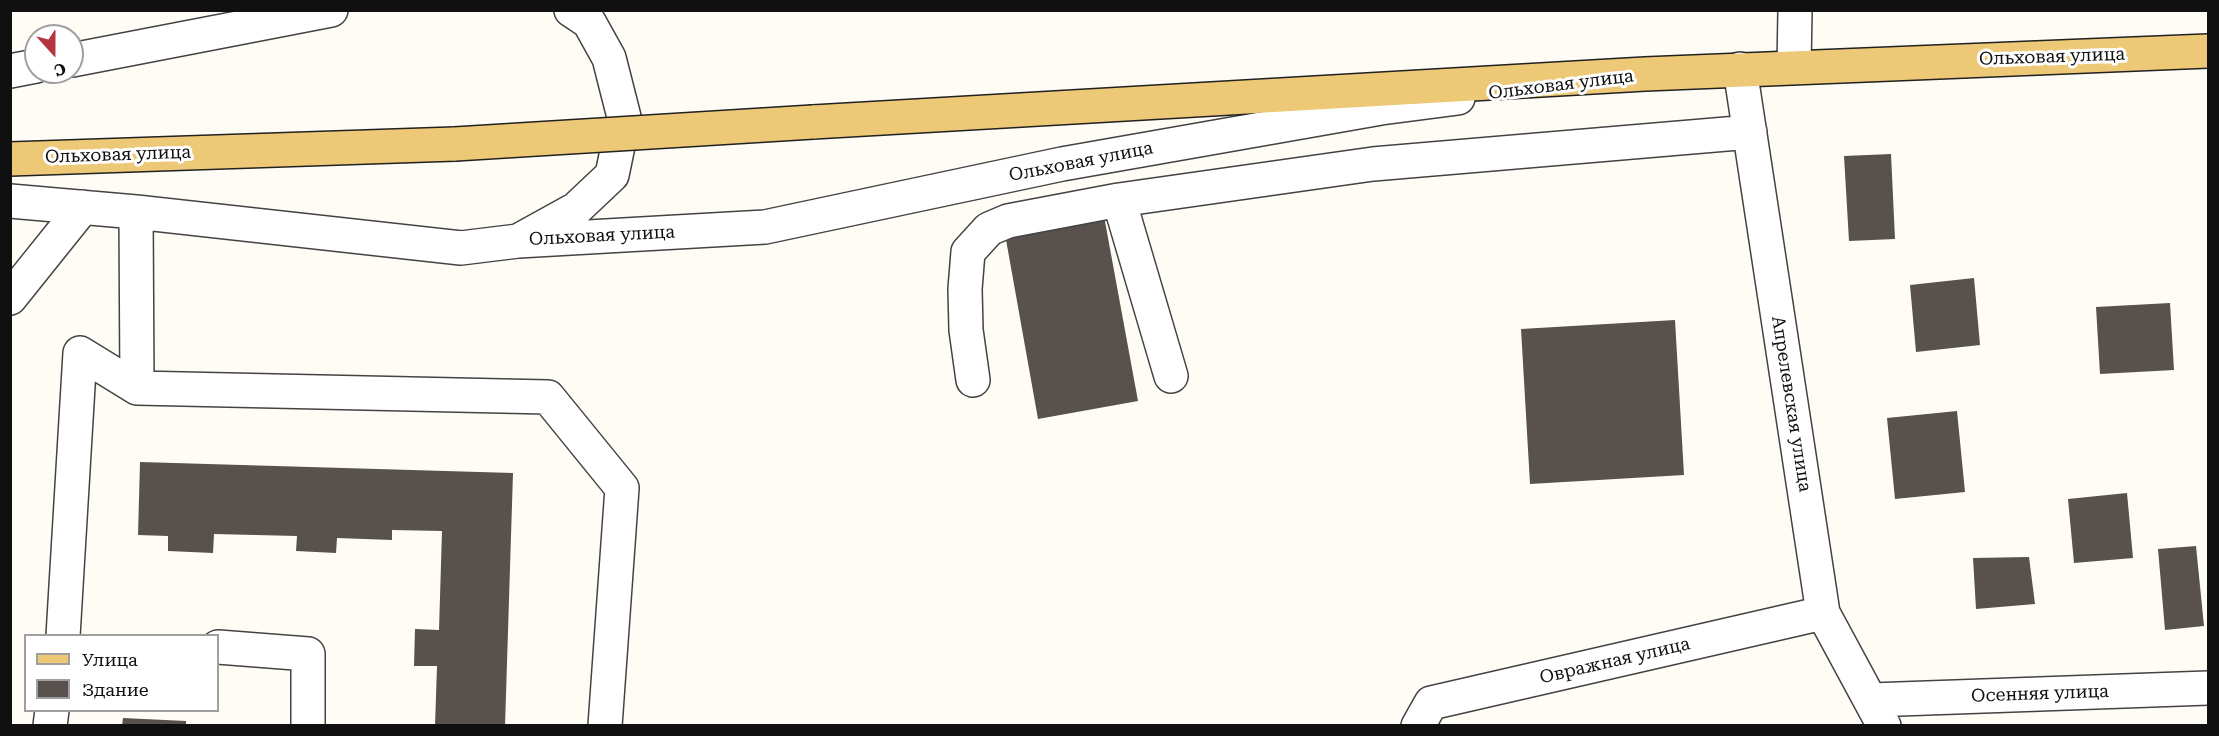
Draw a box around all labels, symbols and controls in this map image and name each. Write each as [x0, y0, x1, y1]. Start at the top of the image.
north arrow [24, 24, 84, 84]
street label: Ольховая улица [1979, 44, 2125, 70]
text: С [51, 59, 69, 80]
street label: Ольховая улица [1487, 65, 1635, 105]
street label: Ольховая улица [1007, 137, 1155, 187]
street label: Ольховая улица [45, 142, 191, 168]
street label: Ольховая улица [528, 221, 676, 251]
street label: Апрелевская улица [1766, 315, 1816, 493]
street label: Овражная улица [1538, 633, 1692, 689]
legend [24, 634, 219, 712]
text: Улица [82, 649, 138, 670]
text: Здание [82, 679, 149, 700]
street label: Осенняя улица [1971, 681, 2109, 707]

